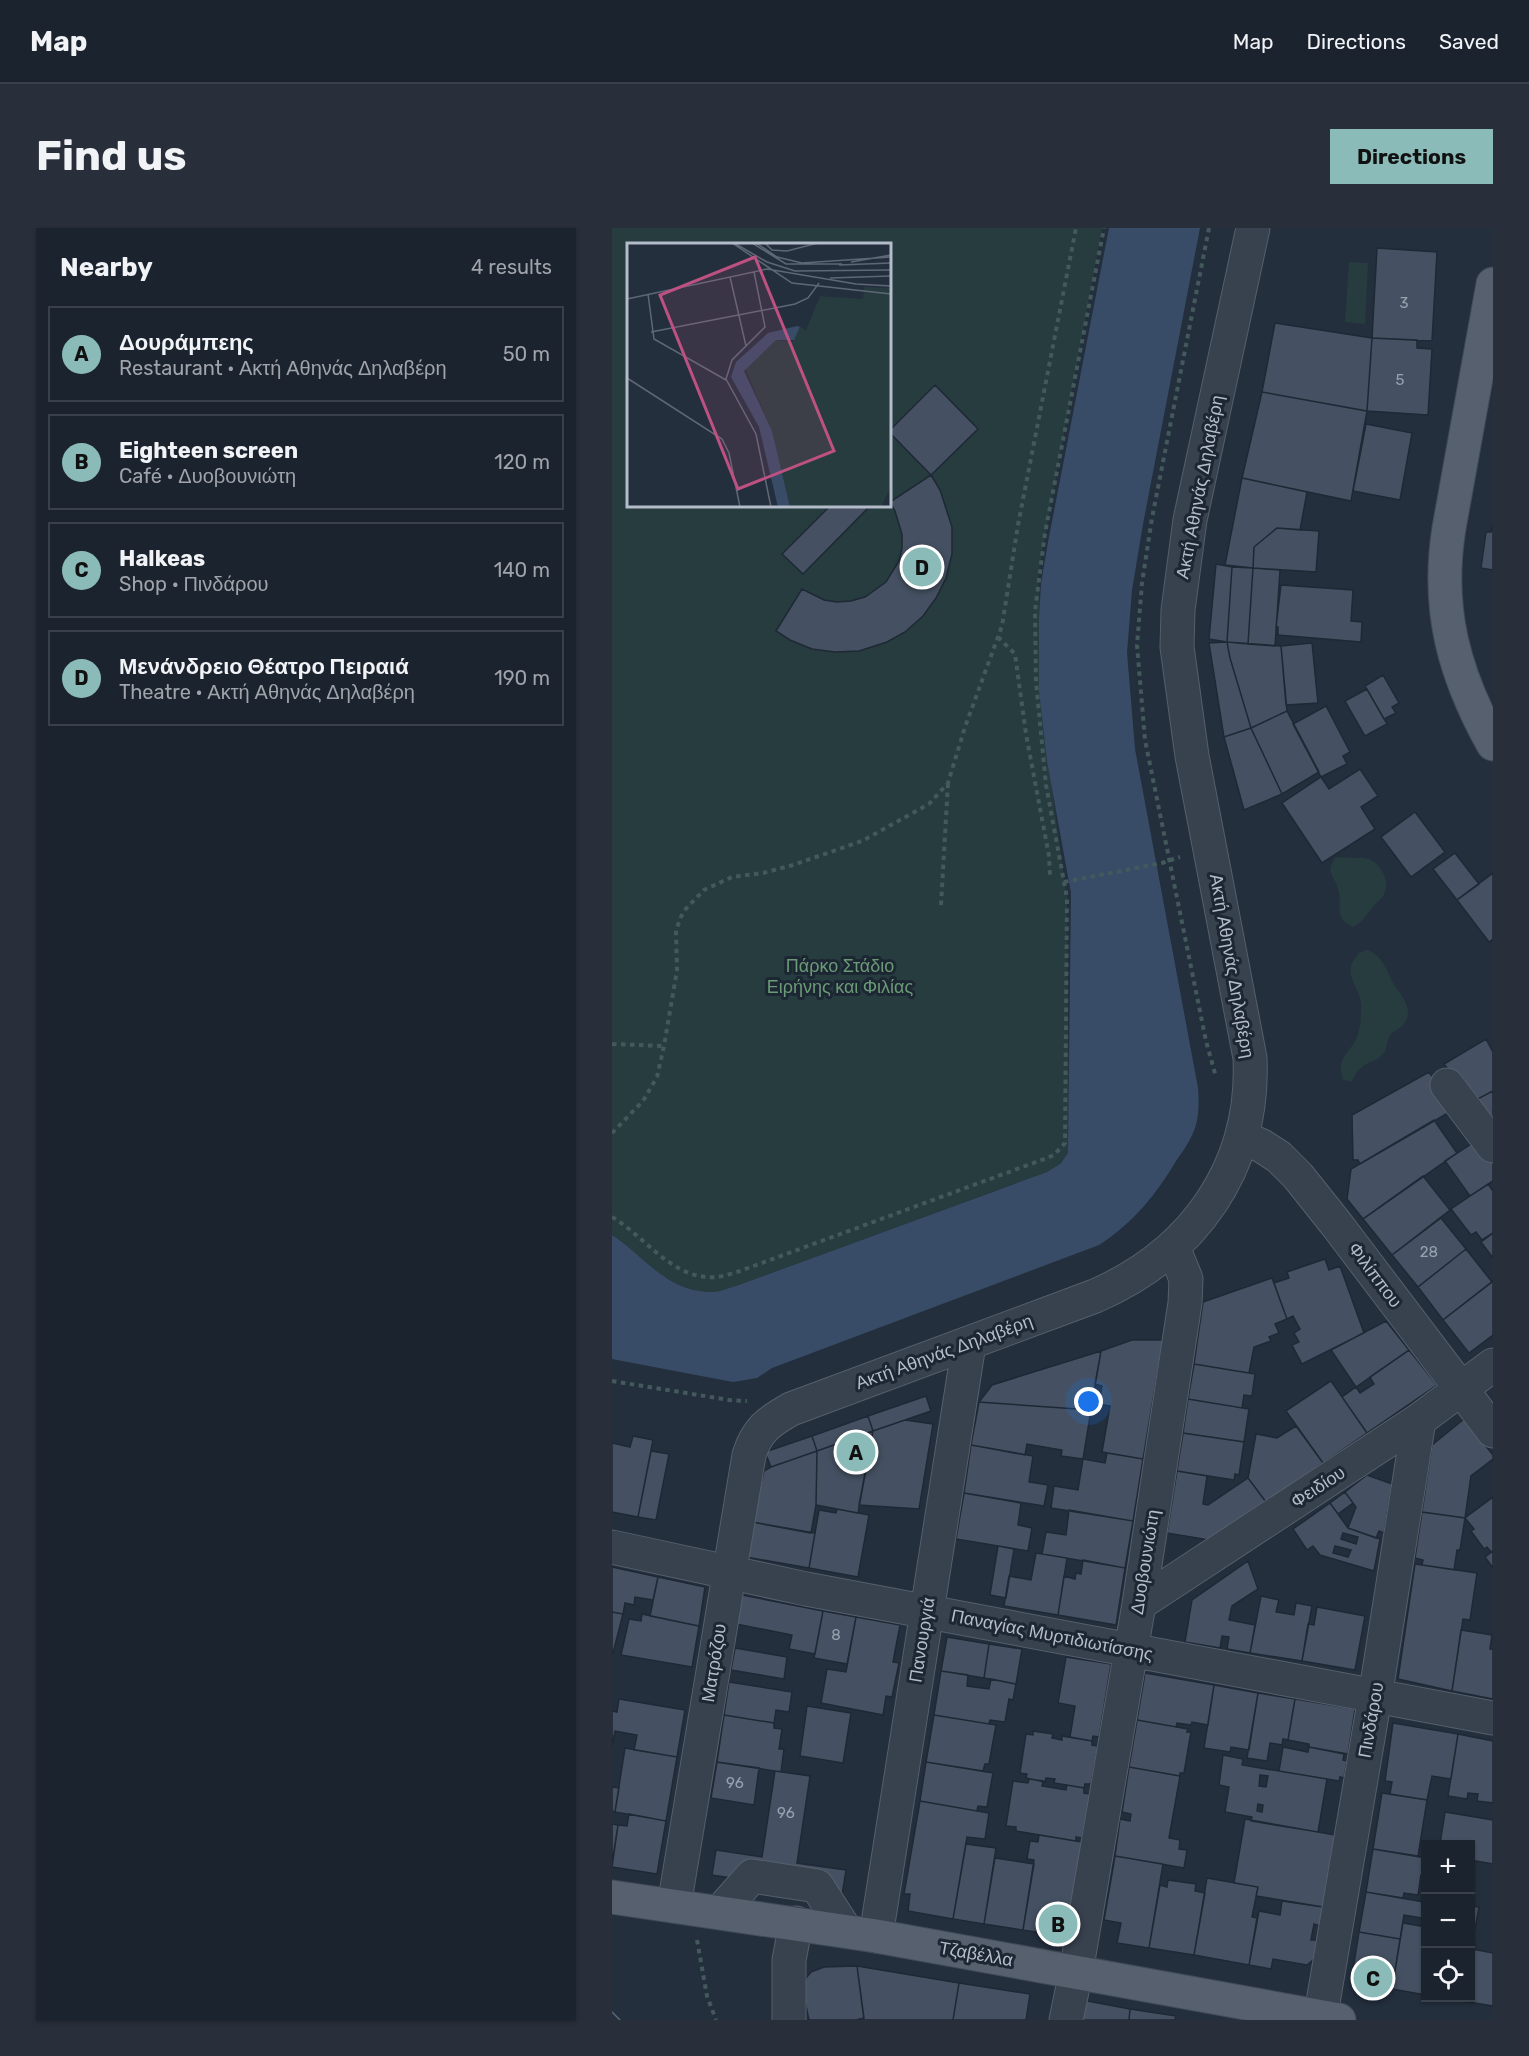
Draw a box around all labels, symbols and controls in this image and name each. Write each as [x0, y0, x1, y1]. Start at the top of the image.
text: Map [30, 25, 87, 58]
text: Map [1233, 29, 1274, 54]
text: Directions [1307, 29, 1406, 54]
text: Saved [1439, 29, 1499, 54]
button: Directions [1330, 129, 1493, 184]
text: Find us [36, 131, 187, 181]
inset map [627, 243, 891, 507]
text: Nearby [60, 252, 153, 283]
text: 4 results [471, 255, 552, 279]
house number: 3 [1399, 294, 1409, 312]
text: Δουράμπεης [119, 329, 254, 356]
text: A [74, 342, 89, 366]
text: 50 m [503, 342, 550, 366]
text: Restaurant · Ακτή Αθηνάς Δηλαβέρη [119, 356, 447, 380]
house number: 5 [1396, 371, 1405, 389]
street label: Ακτή Αθηνάς Δηλαβέρη [1171, 393, 1229, 581]
text: Eighteen screen [119, 437, 298, 464]
text: B [74, 450, 89, 474]
text: 120 m [494, 450, 550, 474]
text: Café · Δυοβουνιώτη [119, 464, 296, 488]
pin: D [902, 544, 942, 590]
text: Halkeas [119, 545, 205, 572]
text: C [74, 558, 89, 582]
text: 140 m [494, 558, 550, 582]
text: Shop · Πινδάρου [119, 572, 268, 596]
text: Μενάνδρειο Θέατρο Πειραιά [119, 653, 409, 680]
text: D [74, 666, 89, 690]
text: 190 m [494, 666, 550, 690]
text: Theatre · Ακτή Αθηνάς Δηλαβέρη [119, 680, 415, 704]
street label: Ακτή Αθηνάς Δηλαβέρη [1205, 872, 1259, 1060]
park label: Πάρκο Στάδιο Ειρήνης και Φιλίας [767, 955, 914, 998]
street label: Φιλίππου [1343, 1238, 1407, 1312]
house number: 28 [1420, 1243, 1438, 1261]
street label: Ακτή Αθηνάς Δηλαβέρη [852, 1310, 1036, 1394]
your location [1074, 1387, 1103, 1416]
pin: A [836, 1430, 876, 1474]
street label: Φειδίου [1287, 1461, 1349, 1513]
street label: Δυοβουνιώτη [1126, 1508, 1164, 1616]
street label: Πανουργιά [904, 1596, 940, 1684]
street label: Παναγίας Μυρτιδιωτίσσης [949, 1605, 1155, 1665]
street label: Ματρόζου [697, 1622, 731, 1704]
house number: 8 [831, 1626, 841, 1644]
street label: Πινδάρου [1354, 1680, 1388, 1760]
house number: 96 [726, 1774, 744, 1792]
house number: 96 [777, 1804, 795, 1822]
map controls [1421, 1840, 1475, 2002]
button: + [1421, 1840, 1475, 1894]
button: − [1421, 1894, 1475, 1948]
pin: B [1038, 1902, 1078, 1946]
street label: Τζαβέλλα [937, 1937, 1015, 1971]
button: locate [1421, 1948, 1475, 2002]
pin: C [1354, 1956, 1392, 2000]

